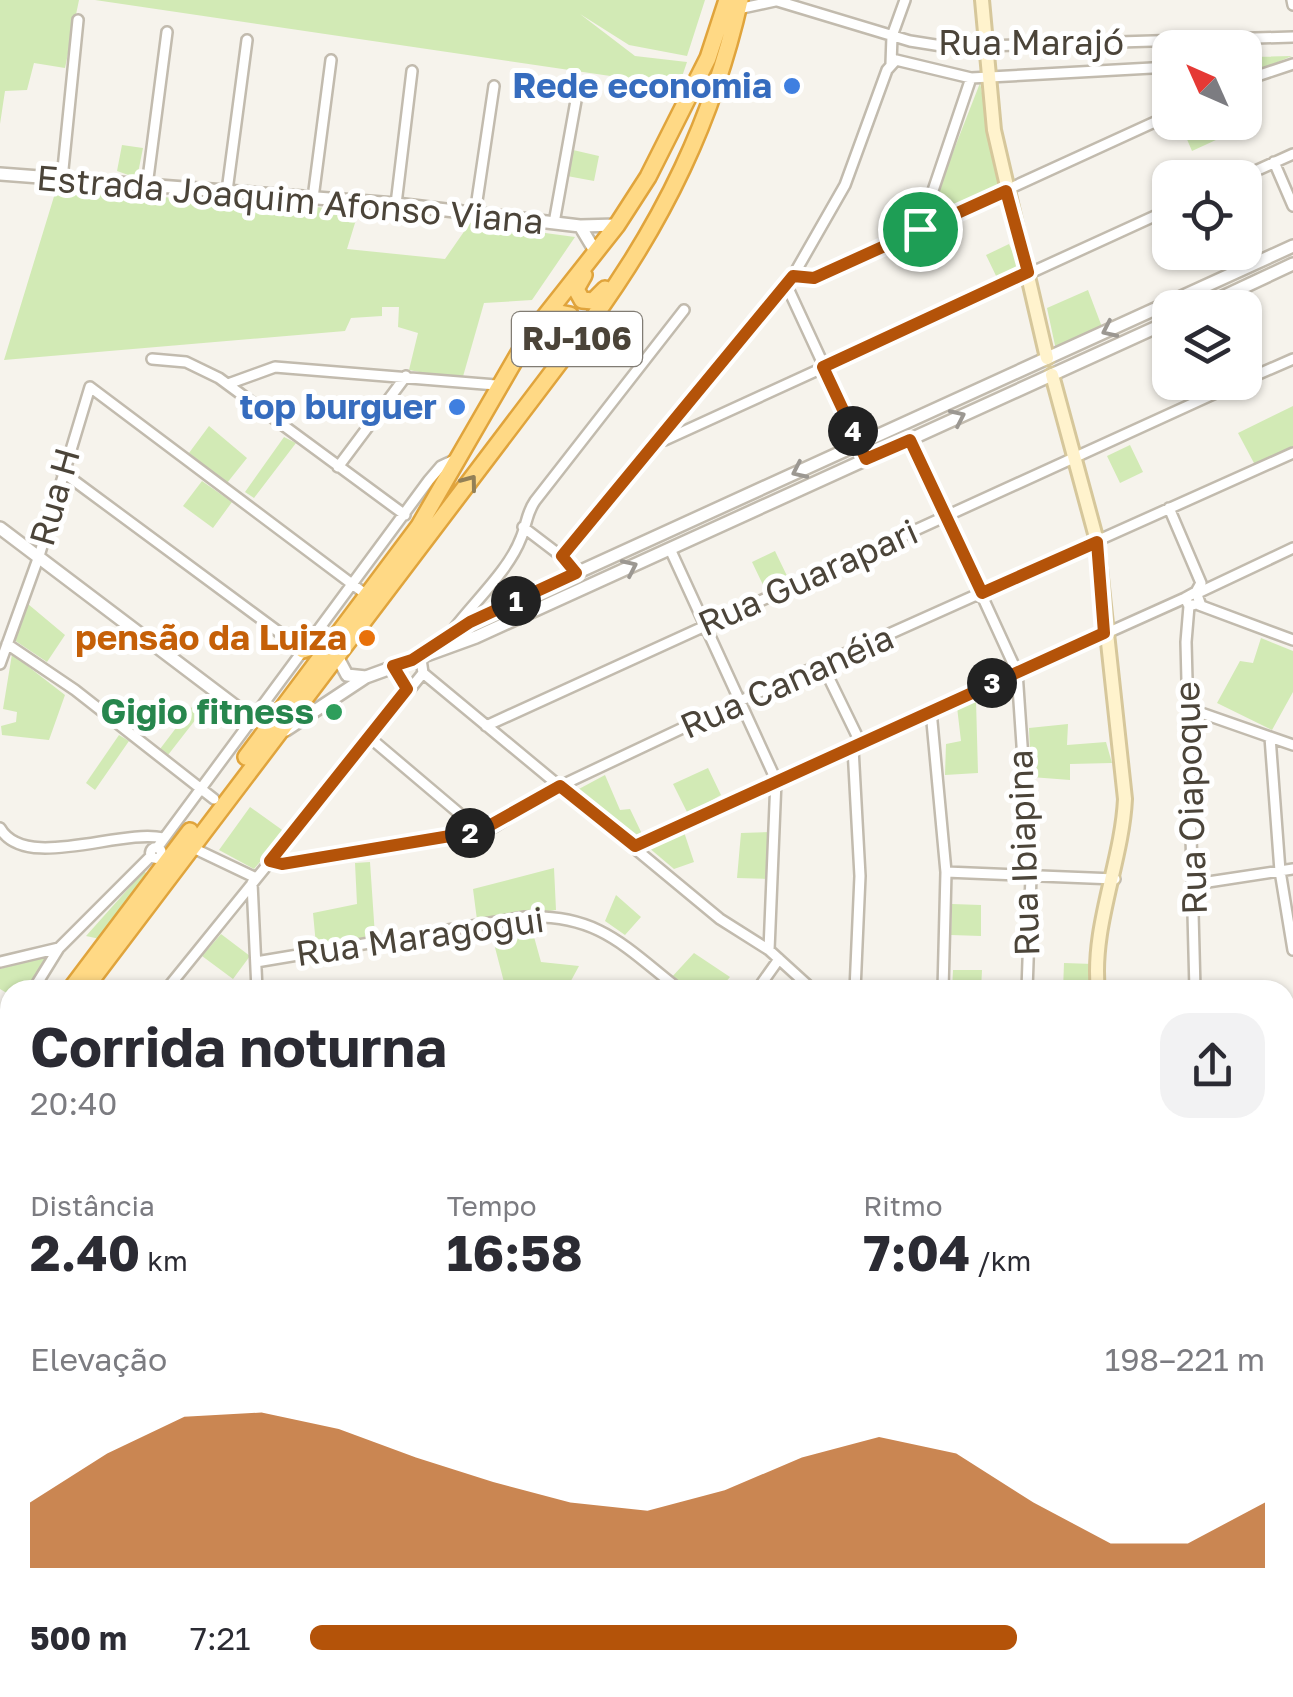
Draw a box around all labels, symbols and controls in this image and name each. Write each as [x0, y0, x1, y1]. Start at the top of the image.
street label: Rua Marajó [938, 21, 1124, 63]
north arrow [1152, 30, 1262, 140]
map controls [1152, 30, 1262, 400]
place label: Rede economia [512, 64, 772, 106]
marker: Rede economia [781, 75, 803, 97]
street label: Estrada Joaquim Afonso Viana [35, 156, 545, 242]
button: locate [1152, 160, 1262, 270]
pin [878, 187, 963, 272]
icon: arrive [893, 202, 948, 257]
button: layers [1152, 290, 1262, 400]
road number: RJ-106 [512, 312, 642, 366]
one-way arrow [1101, 318, 1119, 338]
place label: top burguer [240, 385, 437, 427]
marker: top burguer [446, 396, 468, 418]
pin: 4 [828, 406, 878, 456]
one-way arrow [948, 410, 966, 430]
text: 4 [844, 414, 862, 447]
street label: Rua H [20, 443, 88, 550]
one-way arrow [791, 459, 809, 479]
one-way arrow [458, 475, 475, 493]
street label: Rua Guarapari [691, 510, 924, 644]
one-way arrow [620, 559, 638, 579]
pin: 1 [491, 576, 541, 626]
text: 1 [509, 584, 523, 617]
street label: Rua Cananéia [674, 615, 900, 747]
place label: pensão da Luiza [75, 616, 347, 658]
marker: pensão da Luiza [356, 627, 378, 649]
pin: 3 [967, 658, 1017, 708]
text: 3 [983, 666, 1001, 699]
street label: Rua Oiapoque [1165, 681, 1215, 915]
place label: Gigio fitness [100, 690, 314, 732]
marker: Gigio fitness [323, 701, 345, 723]
street label: Rua Ibiapina [998, 749, 1048, 957]
pin: 2 [445, 808, 495, 858]
text: 2 [461, 816, 479, 849]
street label: Rua Maragogui [293, 898, 547, 974]
text: Corrida noturna [30, 1013, 447, 1079]
button: share [1160, 1013, 1265, 1118]
text: 20:40 [30, 1084, 117, 1122]
text: Distância [30, 1189, 155, 1222]
text: Tempo [447, 1189, 537, 1222]
text: Ritmo [863, 1189, 943, 1222]
text: 2.40 [30, 1222, 140, 1282]
text: 16:58 [447, 1222, 583, 1282]
text: 7:04 [863, 1222, 970, 1282]
text: km [140, 1244, 188, 1277]
text: /km [970, 1244, 1031, 1277]
text: Elevação [30, 1340, 167, 1378]
text: 198–221 m [1105, 1340, 1265, 1378]
text: 500 m [30, 1619, 127, 1657]
text: 7:21 [190, 1619, 251, 1657]

